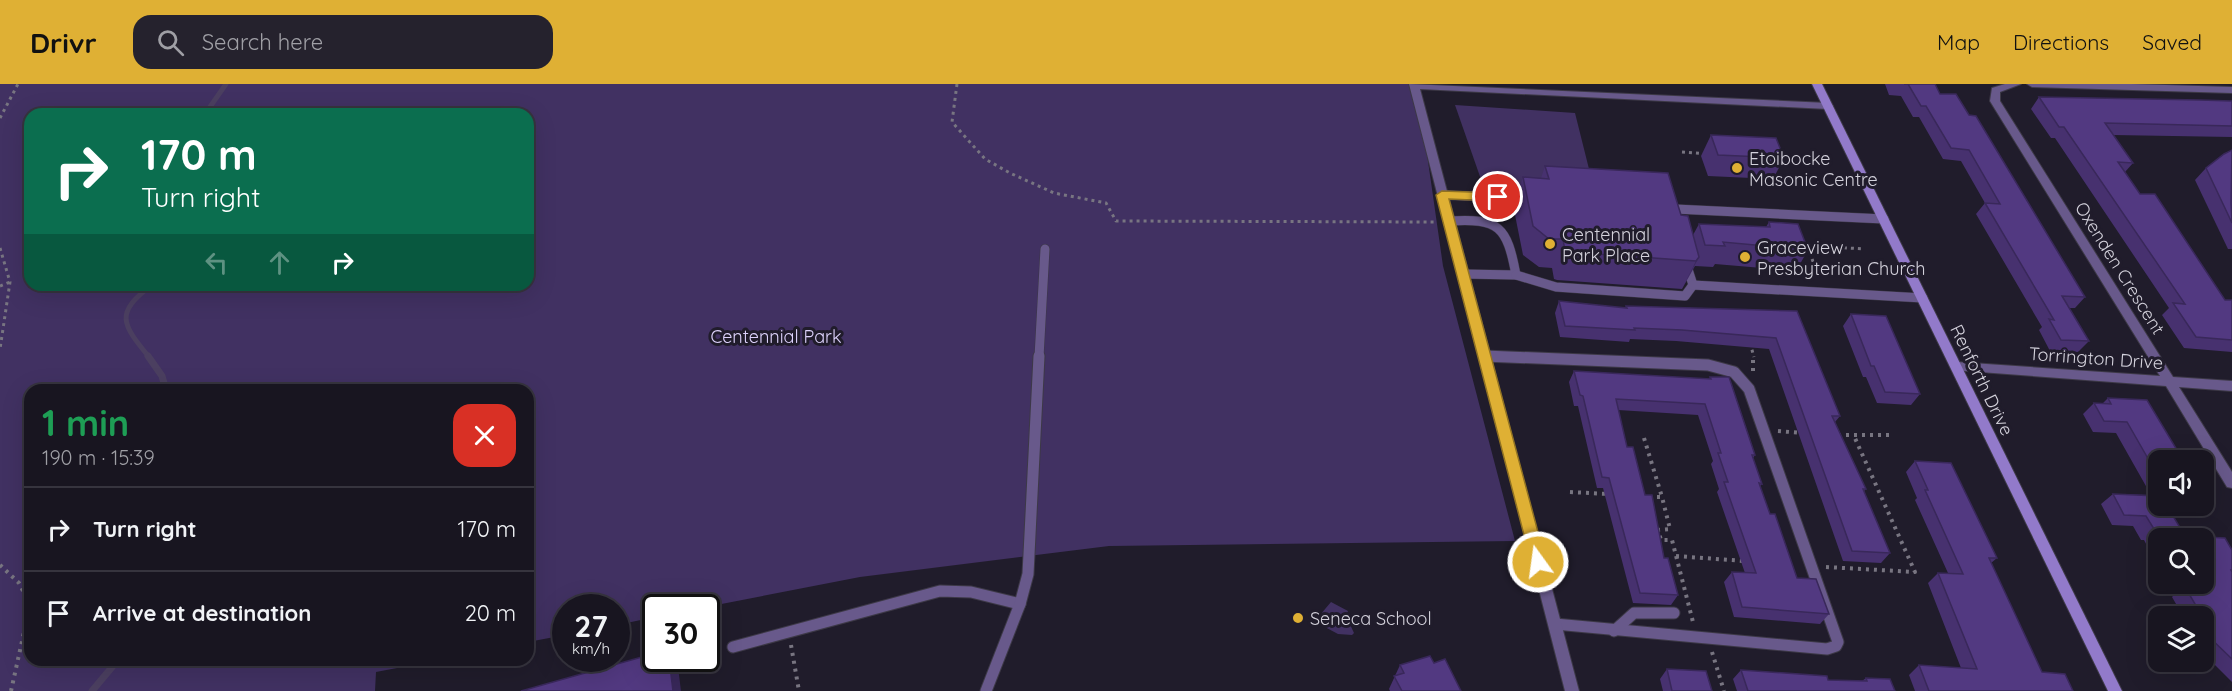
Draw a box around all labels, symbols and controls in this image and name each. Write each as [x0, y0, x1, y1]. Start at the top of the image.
search box [133, 15, 553, 69]
text: Drivr [30, 25, 97, 60]
icon: search [154, 26, 187, 59]
text: Search here [202, 28, 323, 56]
text: Map [1937, 29, 1980, 55]
text: Directions [2013, 29, 2109, 55]
text: Saved [2142, 29, 2202, 55]
text: 170 m [141, 128, 257, 181]
icon: right [42, 132, 120, 210]
place label: Etoibocke Masonic Centre [1749, 147, 1878, 191]
marker: Etoibocke Masonic Centre [1730, 161, 1744, 175]
pin [1472, 171, 1523, 222]
text: Turn right [141, 180, 260, 214]
icon: arrive [1481, 180, 1514, 213]
street label: Oxenden Crescent [2070, 197, 2170, 339]
place label: Centennial Park Place [1562, 223, 1650, 267]
place label: Graceview Presbyterian Church [1757, 236, 1926, 280]
marker: Centennial Park Place [1543, 237, 1557, 251]
icon: left [200, 246, 233, 279]
icon: ahead [263, 246, 296, 279]
icon: right [326, 246, 359, 279]
marker: Graceview Presbyterian Church [1738, 250, 1752, 264]
street label: Renforth Drive [1945, 321, 2019, 439]
park label: Centennial Park [710, 325, 842, 348]
street label: Torrington Drive [2028, 342, 2164, 374]
text: 1 min [42, 400, 129, 445]
button: close [453, 404, 516, 467]
text: 190 m · 15:39 [42, 445, 155, 470]
map controls [2148, 450, 2214, 672]
button: sound [2148, 450, 2214, 516]
icon: right [42, 513, 75, 546]
text: Turn right [93, 515, 197, 543]
text: 170 m [457, 515, 516, 543]
button: search [2148, 528, 2214, 594]
position arrow [1506, 530, 1570, 594]
speed limit sign: 30 [642, 594, 720, 672]
icon: arrive [42, 597, 75, 630]
text: Arrive at destination [93, 599, 311, 627]
text: 20 m [465, 599, 516, 627]
button: layers [2148, 606, 2214, 672]
text: 27 [574, 607, 608, 645]
place label: Seneca School [1310, 607, 1432, 630]
marker: Seneca School [1291, 611, 1305, 625]
text: km/h [572, 639, 610, 658]

